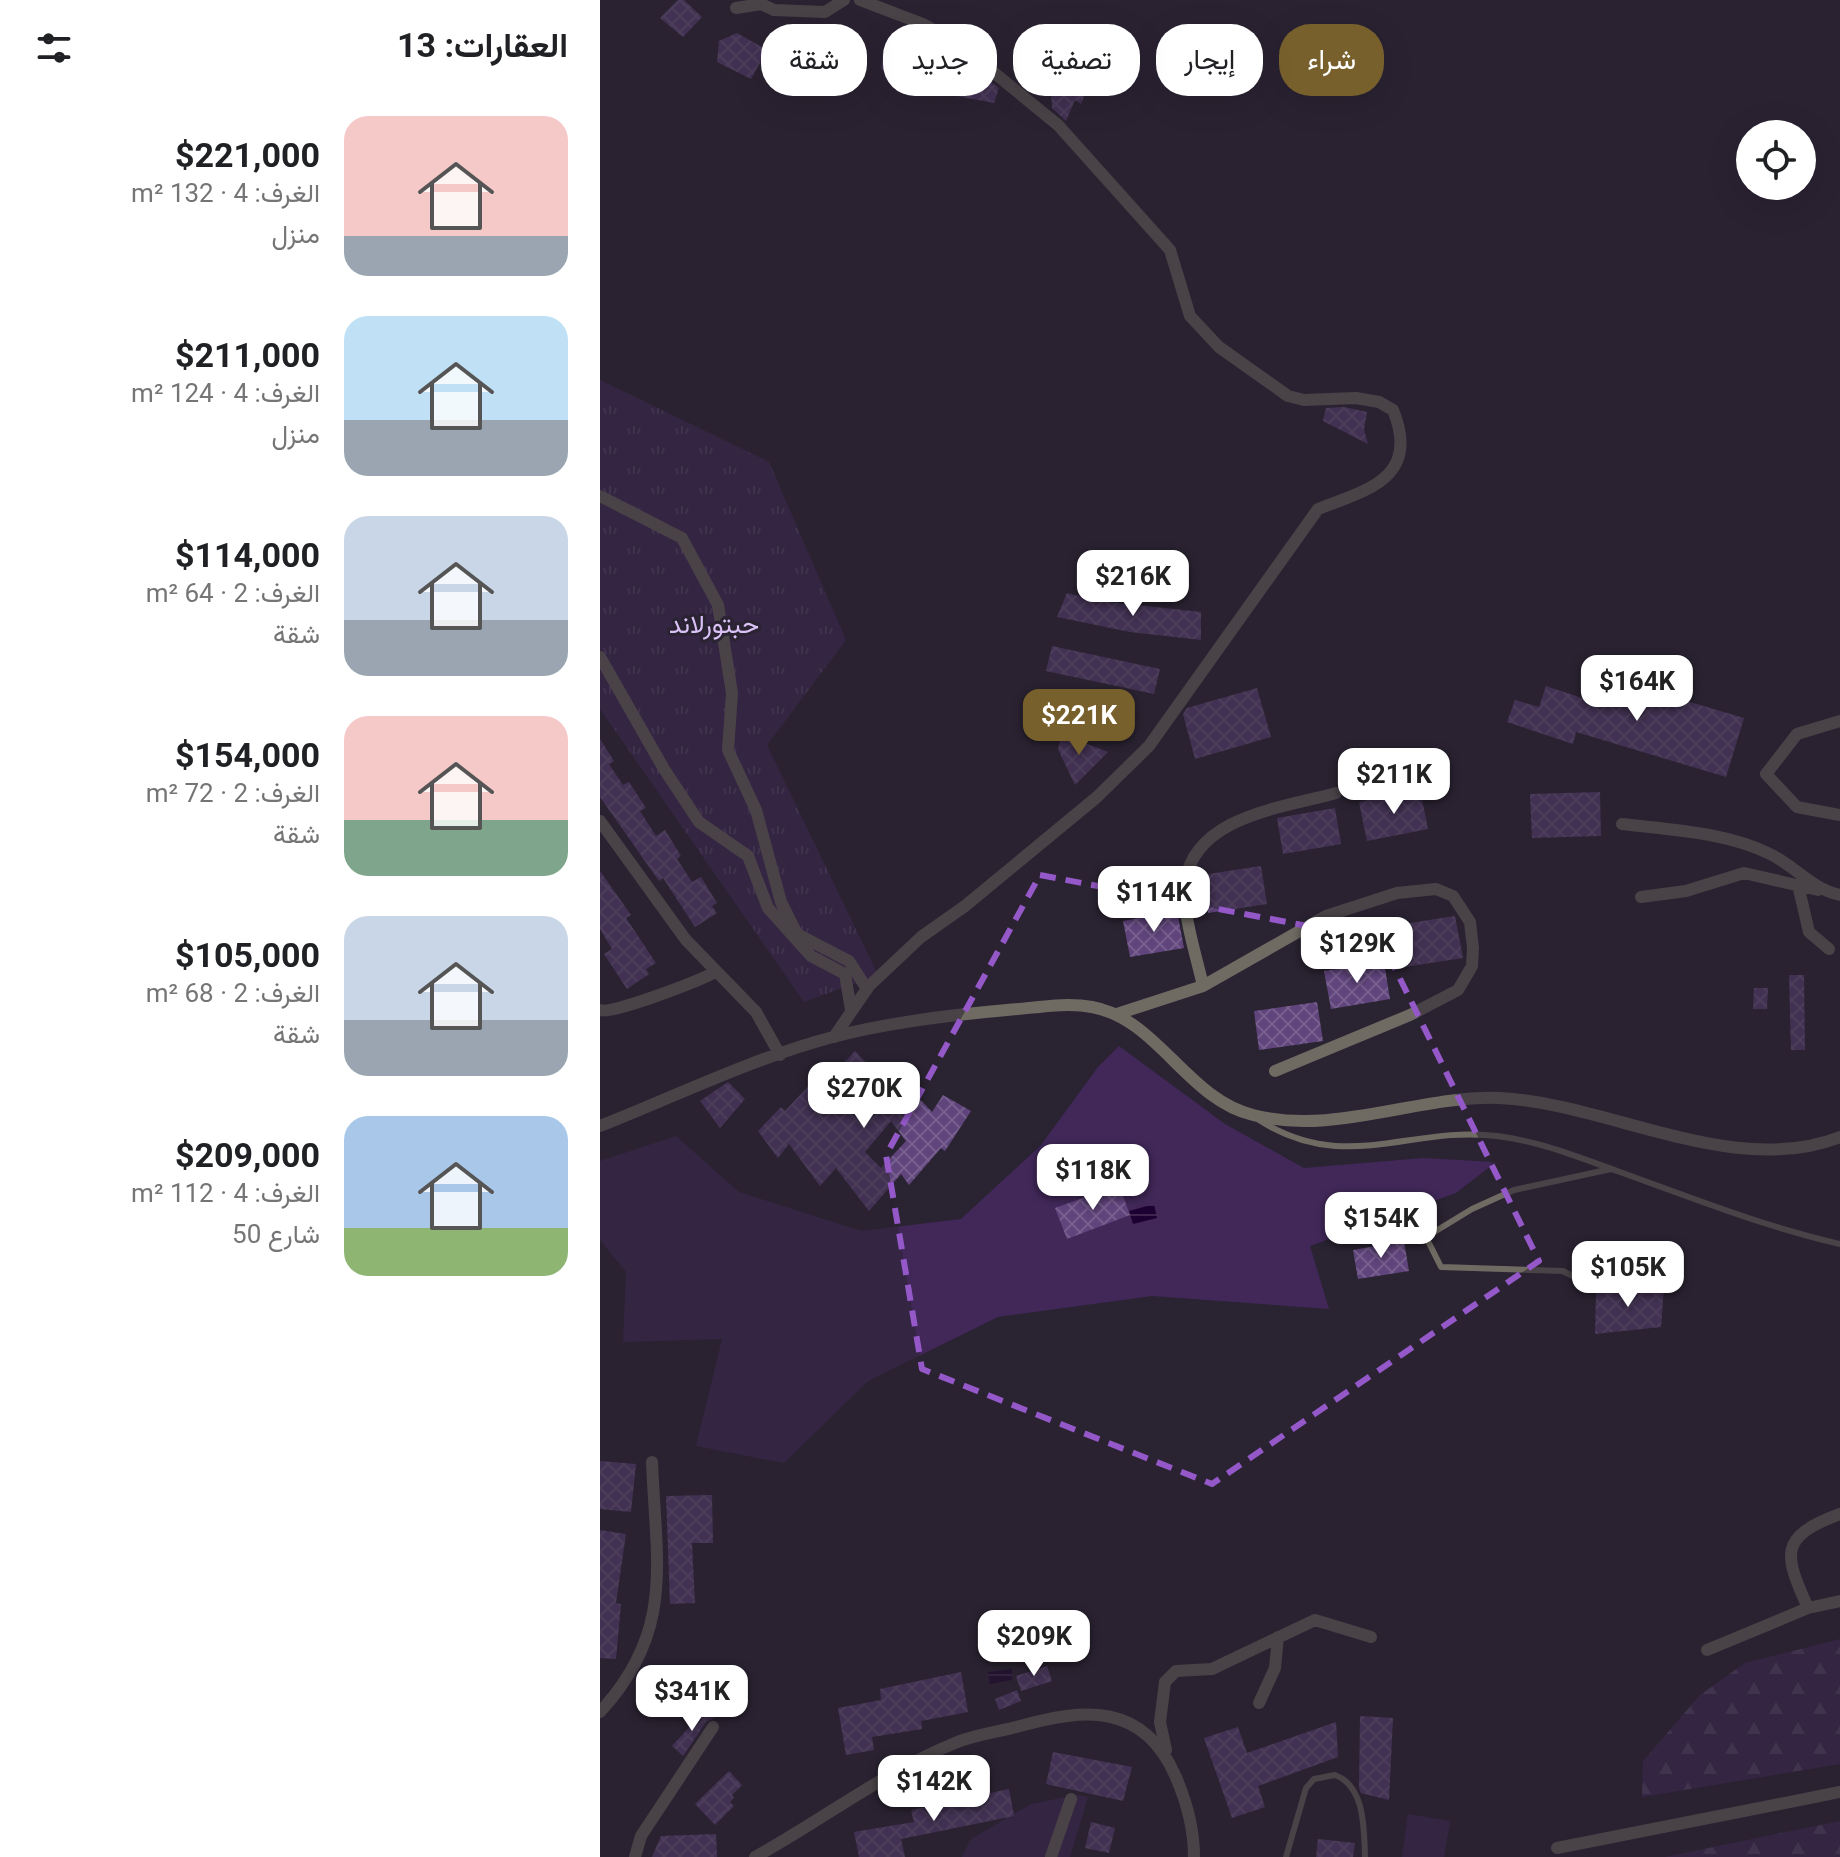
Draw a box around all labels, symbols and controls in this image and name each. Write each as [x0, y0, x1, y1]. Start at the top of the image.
chip: شقة [761, 24, 867, 96]
chip: جديد [883, 24, 997, 96]
chip: تصفية [1013, 24, 1140, 96]
chip: إيجار [1156, 24, 1263, 96]
chip: شراء [1279, 24, 1384, 96]
text: العقارات: 13 [397, 25, 568, 65]
icon: filters [32, 26, 76, 70]
map controls [1736, 120, 1816, 200]
button: locate [1736, 120, 1816, 200]
text: $221,000 [175, 135, 320, 175]
icon: home [408, 148, 504, 244]
text: الغرف: 4 · 132 m² [131, 178, 320, 208]
text: منزل [271, 219, 320, 249]
text: $211,000 [175, 335, 320, 375]
icon: home [408, 348, 504, 444]
text: الغرف: 4 · 124 m² [131, 378, 320, 408]
text: منزل [271, 419, 320, 449]
text: $114,000 [175, 535, 320, 575]
icon: home [408, 548, 504, 644]
pin: $216K [1077, 550, 1189, 618]
text: $216K [1095, 561, 1171, 591]
text: الغرف: 2 · 64 m² [146, 578, 320, 608]
park label: حبتورلاند [669, 609, 759, 640]
text: شقة [273, 619, 320, 649]
pin: $164K [1581, 655, 1693, 723]
text: $164K [1599, 666, 1675, 696]
pin: $221K [1023, 689, 1135, 757]
text: $221K [1041, 700, 1117, 730]
text: $154,000 [175, 735, 320, 775]
icon: home [408, 748, 504, 844]
pin: $211K [1338, 748, 1450, 816]
text: $211K [1356, 759, 1432, 789]
text: الغرف: 2 · 72 m² [146, 778, 320, 808]
text: شقة [273, 819, 320, 849]
pin: $114K [1098, 866, 1210, 934]
text: $114K [1116, 877, 1192, 907]
pin: $129K [1301, 917, 1413, 985]
text: $129K [1319, 928, 1395, 958]
text: $105,000 [175, 935, 320, 975]
icon: home [408, 948, 504, 1044]
text: الغرف: 2 · 68 m² [146, 978, 320, 1008]
text: شقة [273, 1019, 320, 1049]
pin: $270K [808, 1062, 920, 1130]
text: $270K [826, 1073, 902, 1103]
text: $209,000 [175, 1135, 320, 1175]
pin: $118K [1037, 1144, 1149, 1212]
icon: home [408, 1148, 504, 1244]
text: $118K [1055, 1155, 1131, 1185]
text: الغرف: 4 · 112 m² [131, 1178, 320, 1208]
pin: $154K [1325, 1192, 1437, 1260]
text: $154K [1343, 1203, 1419, 1233]
text: شارع 50 [232, 1219, 320, 1249]
pin: $105K [1572, 1241, 1684, 1309]
text: $105K [1590, 1252, 1666, 1282]
pin: $209K [978, 1610, 1090, 1678]
text: $209K [996, 1621, 1072, 1651]
pin: $341K [636, 1665, 748, 1733]
text: $341K [654, 1676, 730, 1706]
pin: $142K [878, 1755, 990, 1823]
text: $142K [896, 1766, 972, 1796]

